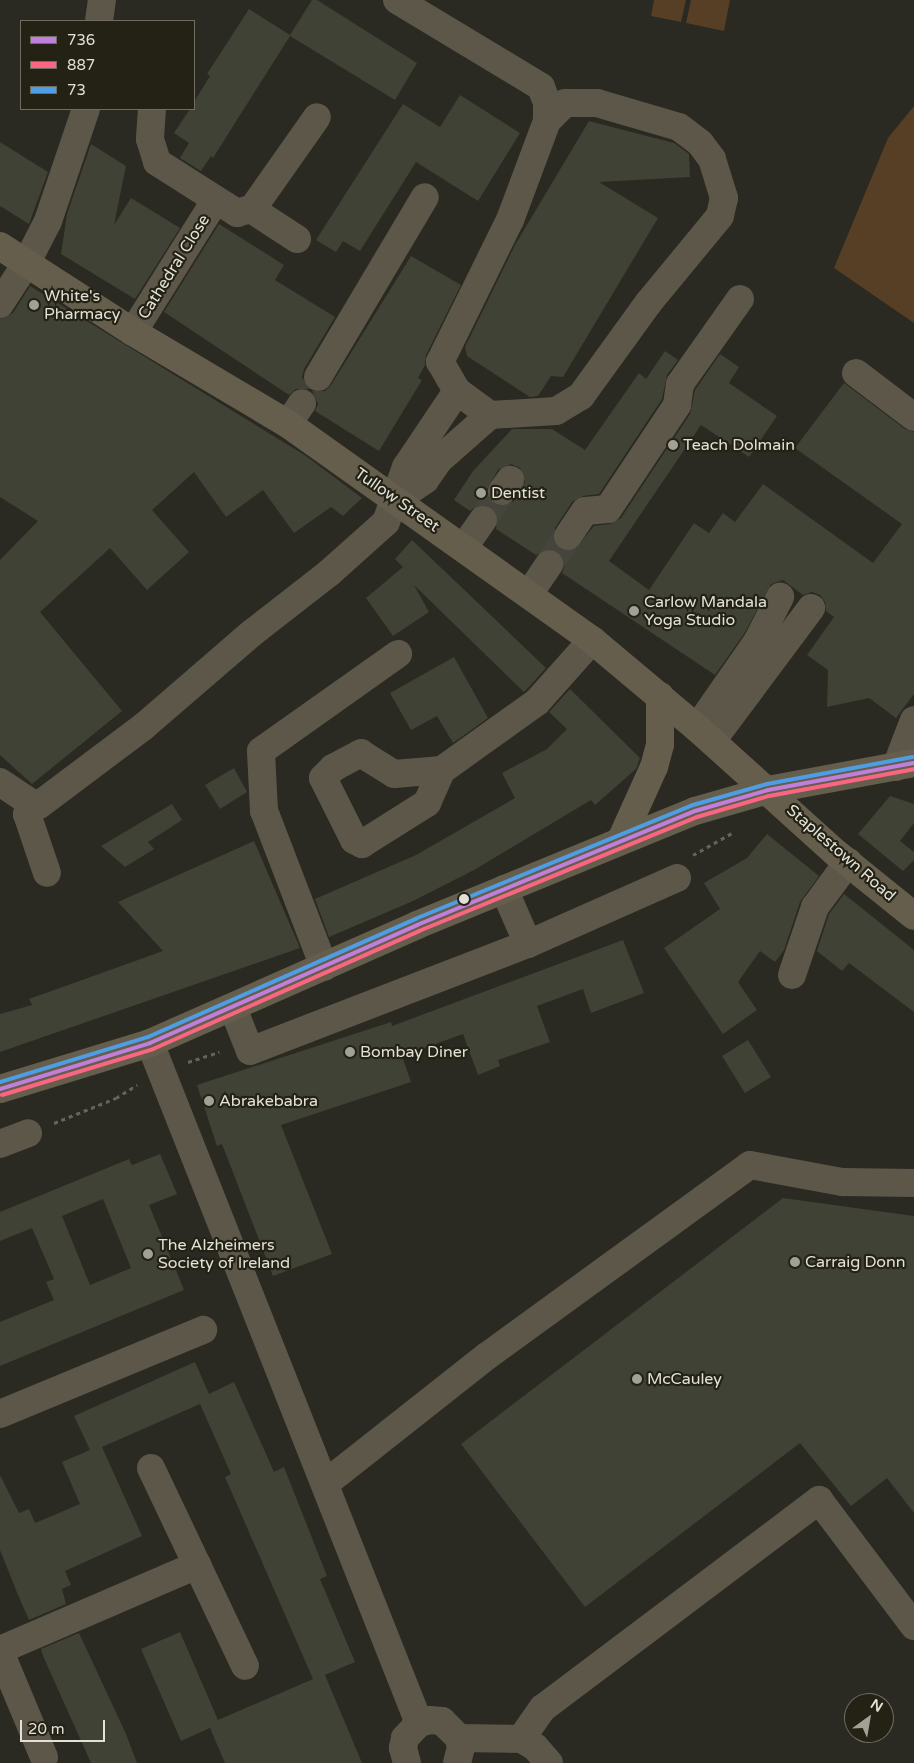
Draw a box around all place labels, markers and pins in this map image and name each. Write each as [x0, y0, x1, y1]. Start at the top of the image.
place label: White's Pharmacy [44, 286, 120, 324]
marker: White's Pharmacy [28, 299, 40, 311]
place label: Teach Dolmain [683, 435, 795, 455]
marker: Teach Dolmain [667, 439, 679, 451]
place label: Dentist [491, 483, 545, 503]
marker: Dentist [475, 487, 487, 499]
place label: Carlow Mandala Yoga Studio [644, 592, 767, 630]
marker: Carlow Mandala Yoga Studio [628, 605, 640, 617]
unlabelled marker [459, 894, 469, 904]
place label: Bombay Diner [360, 1042, 468, 1062]
marker: Bombay Diner [344, 1046, 356, 1058]
place label: Abrakebabra [219, 1091, 318, 1111]
marker: Abrakebabra [203, 1095, 215, 1107]
place label: The Alzheimers Society of Ireland [158, 1235, 290, 1273]
marker: The Alzheimers Society of Ireland [142, 1248, 154, 1260]
place label: Carraig Donn [805, 1252, 906, 1272]
marker: Carraig Donn [789, 1256, 801, 1268]
place label: McCauley [647, 1369, 722, 1389]
marker: McCauley [631, 1373, 643, 1385]

